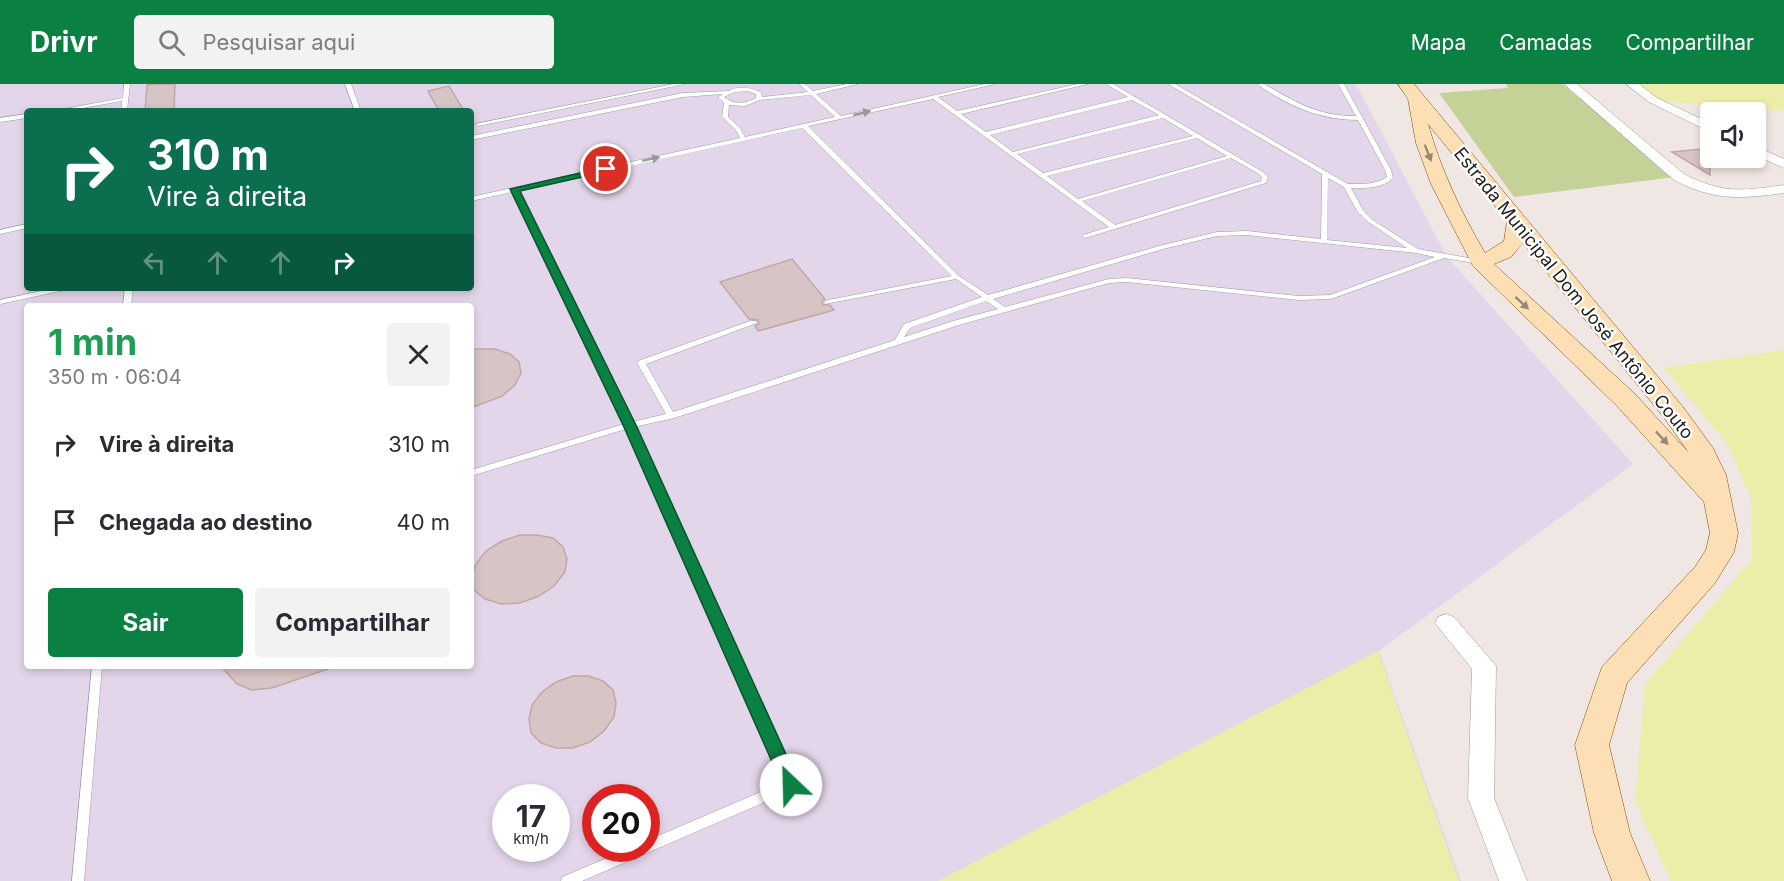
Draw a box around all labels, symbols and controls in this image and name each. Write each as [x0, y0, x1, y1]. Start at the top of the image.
search box [134, 15, 554, 69]
text: Drivr [30, 25, 98, 59]
icon: search [155, 26, 188, 59]
text: Pesquisar aqui [203, 29, 355, 55]
text: Mapa [1411, 30, 1466, 55]
text: Camadas [1499, 30, 1592, 55]
text: Compartilhar [1625, 30, 1754, 55]
map controls [1700, 102, 1766, 168]
button: sound [1700, 102, 1766, 168]
one-way arrow [853, 108, 872, 117]
text: 310 m [147, 129, 269, 180]
icon: right [48, 132, 126, 210]
pin [580, 143, 631, 194]
street label: Estrada Municipal Dom José Antônio Couto [1450, 143, 1698, 443]
one-way arrow [1424, 144, 1434, 162]
icon: arrive [589, 152, 622, 185]
one-way arrow [642, 154, 660, 164]
text: Vire à direita [147, 180, 307, 213]
icon: left [138, 246, 171, 279]
icon: ahead [201, 246, 234, 279]
icon: ahead [264, 246, 297, 279]
icon: right [327, 246, 360, 279]
one-way arrow [1515, 295, 1529, 309]
text: 1 min [48, 320, 137, 364]
button: close [387, 323, 450, 386]
text: 350 m · 06:04 [48, 365, 182, 389]
icon: right [48, 428, 81, 461]
one-way arrow [1655, 430, 1668, 445]
text: Vire à direita [99, 431, 234, 457]
text: 310 m [388, 431, 450, 457]
icon: arrive [48, 506, 81, 539]
text: Chegada ao destino [99, 509, 313, 535]
text: 40 m [396, 509, 450, 535]
button: Sair [48, 588, 243, 657]
button: Compartilhar [255, 588, 450, 657]
position arrow [759, 753, 823, 817]
speed limit sign: 20 [582, 784, 660, 862]
text: 17 [516, 798, 546, 834]
text: km/h [513, 829, 549, 848]

